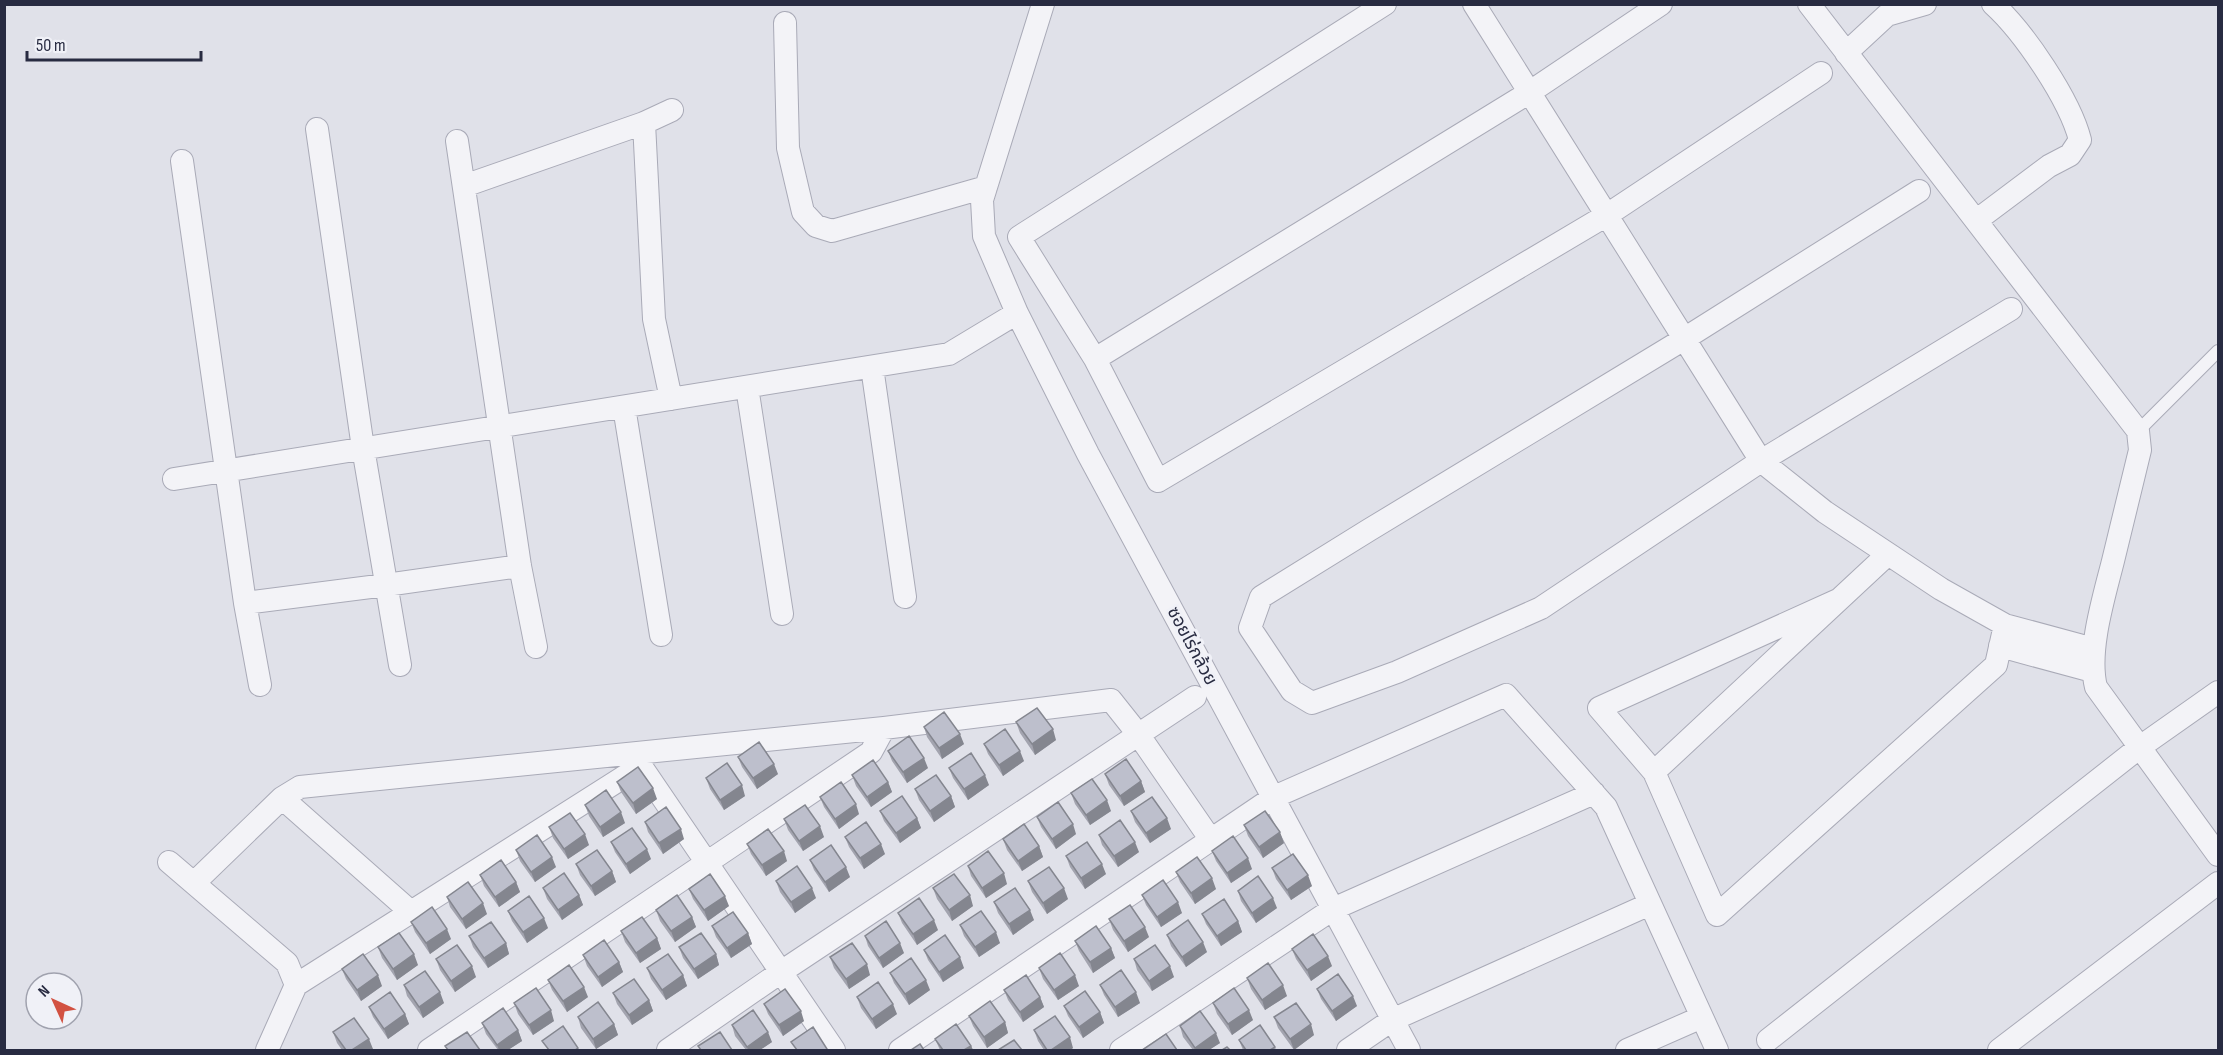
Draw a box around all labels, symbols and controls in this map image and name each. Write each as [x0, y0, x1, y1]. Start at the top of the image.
scale bar [27, 24, 201, 62]
text: 50 m [36, 35, 66, 56]
street label: ซอยไร่กล้วย [1163, 603, 1221, 689]
north arrow [24, 971, 84, 1031]
text: N [35, 982, 54, 1001]

